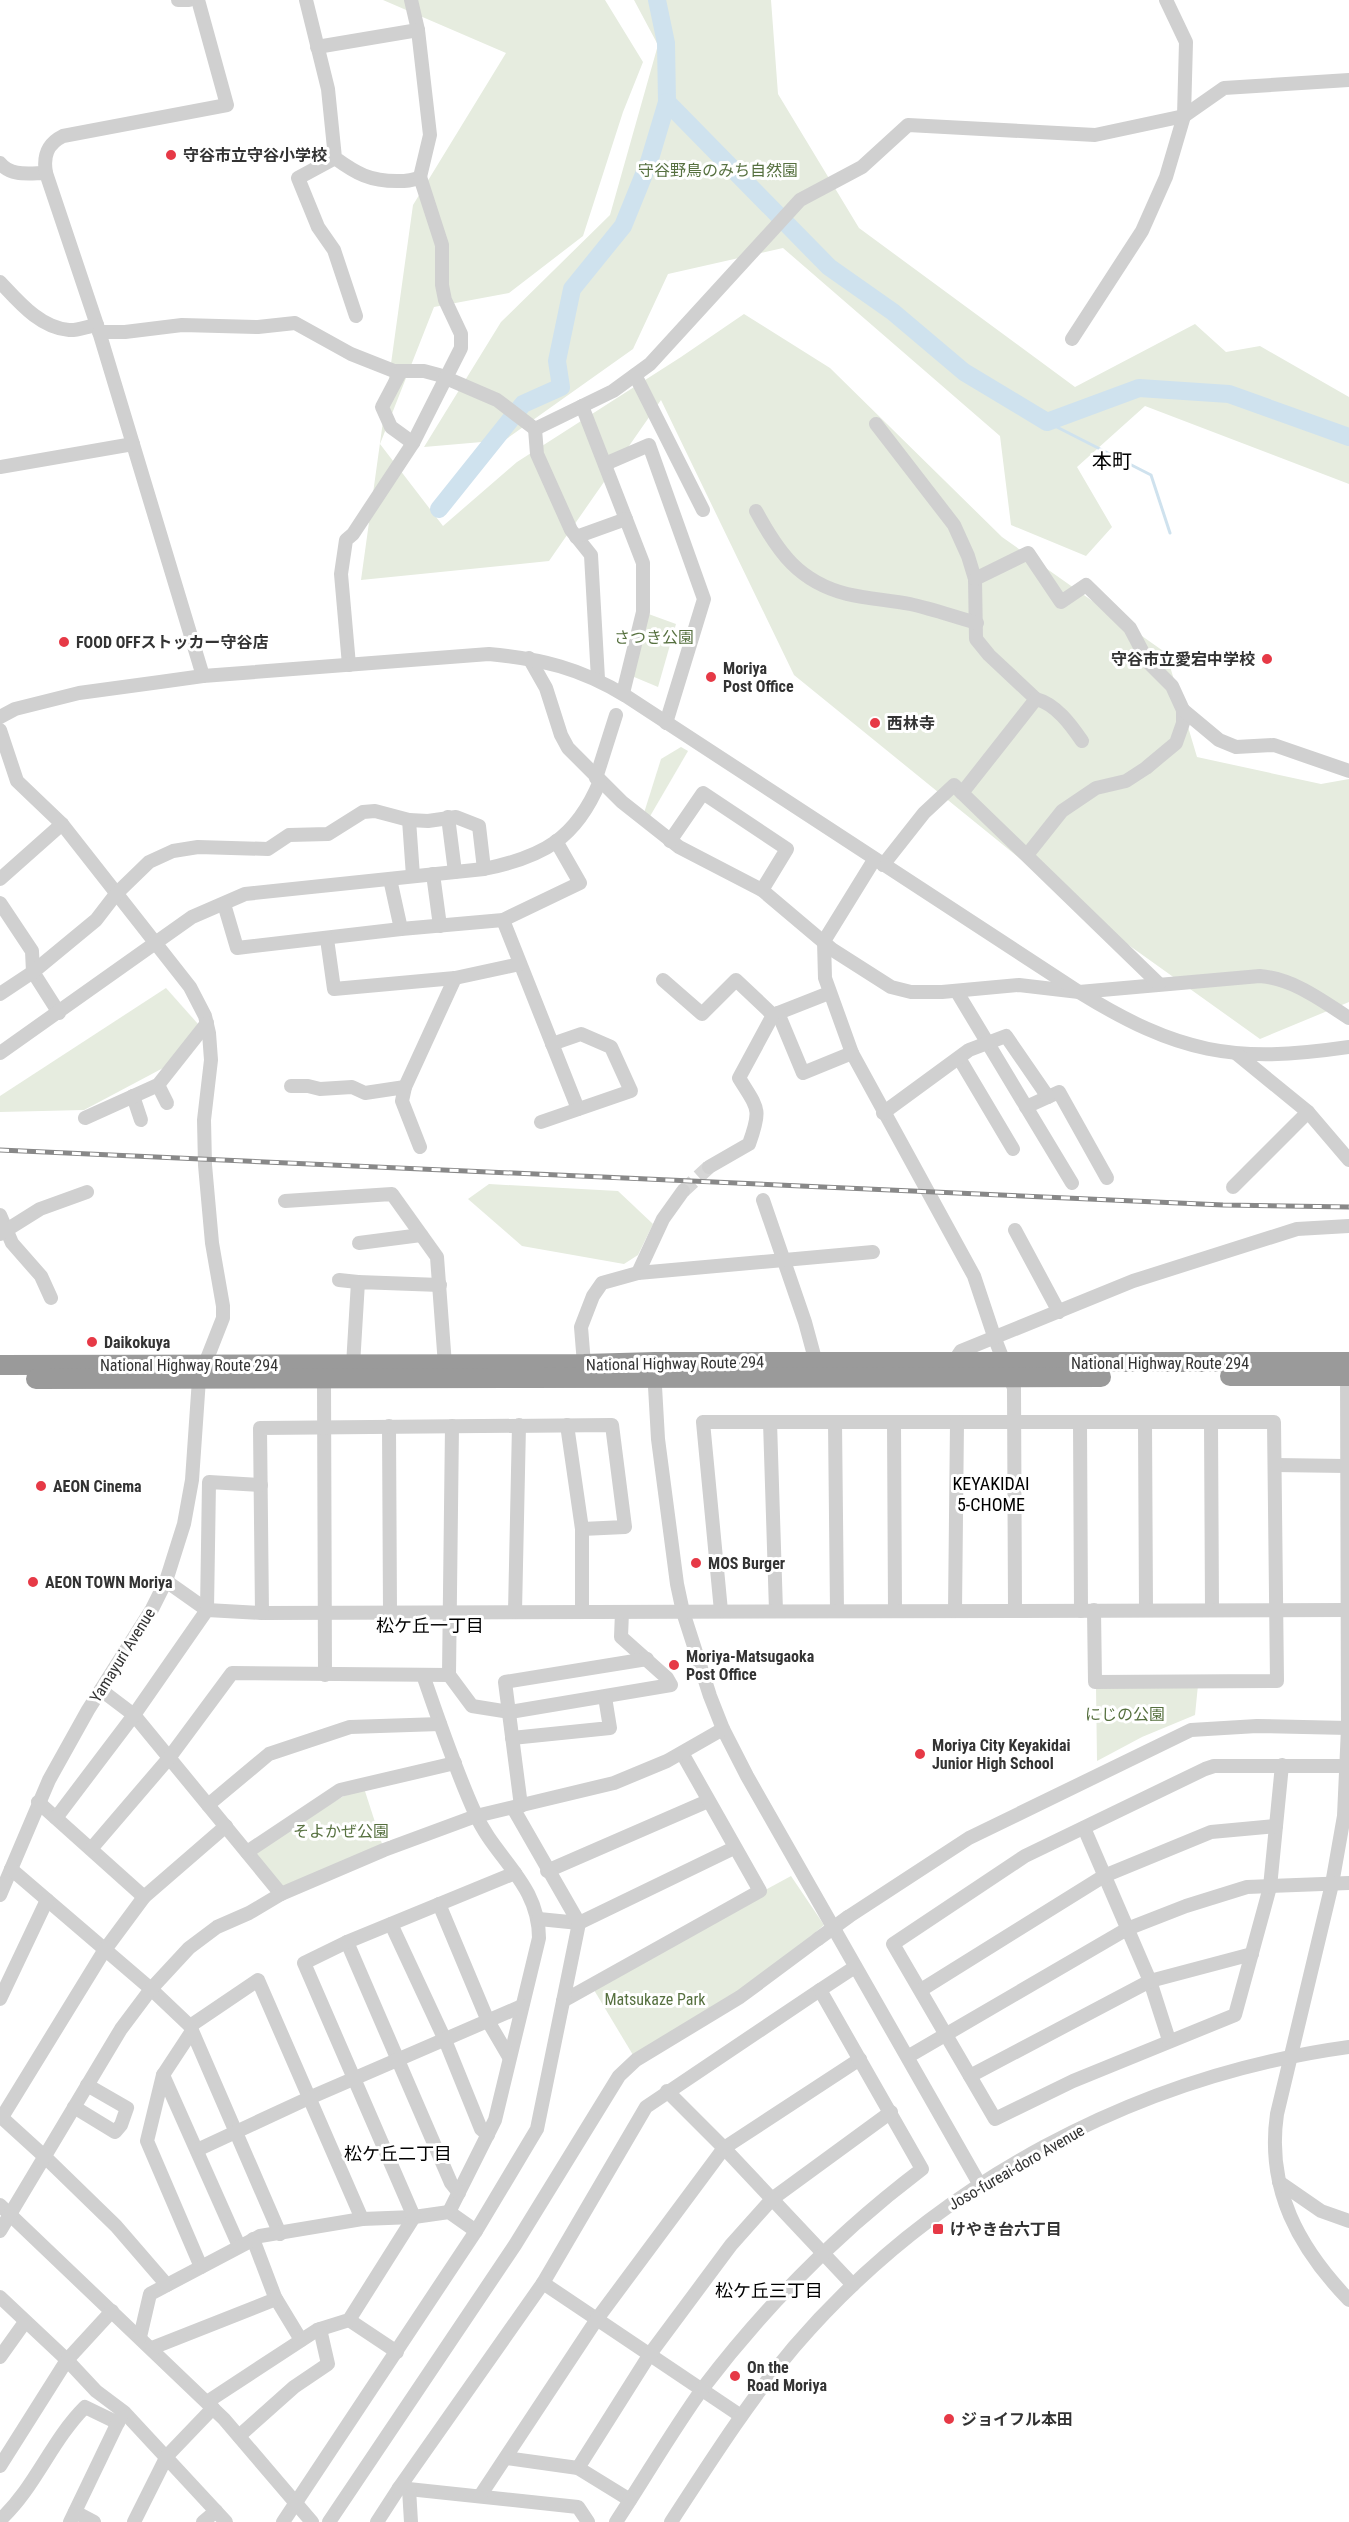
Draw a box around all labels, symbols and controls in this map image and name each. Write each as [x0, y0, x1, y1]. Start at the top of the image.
place label: 守谷市立守谷小学校 [183, 146, 327, 165]
marker: 守谷市立守谷小学校 [164, 148, 178, 162]
park label: 守谷野鳥のみち自然園 [638, 161, 798, 180]
district label: 本町 [1092, 449, 1132, 473]
park label: さつき公園 [614, 628, 694, 647]
place label: FOOD OFFストッカー守谷店 [76, 633, 269, 652]
marker: FOOD OFFストッカー守谷店 [57, 635, 71, 649]
place label: 守谷市立愛宕中学校 [1111, 650, 1255, 669]
marker: 守谷市立愛宕中学校 [1260, 652, 1274, 666]
place label: Moriya Post Office [723, 659, 794, 696]
marker: Moriya Post Office [704, 670, 718, 684]
place label: 西林寺 [887, 714, 935, 733]
marker: 西林寺 [868, 716, 882, 730]
place label: Daikokuya [104, 1333, 171, 1352]
marker: Daikokuya [85, 1335, 99, 1349]
street label: National Highway Route 294 [586, 1352, 764, 1375]
street label: National Highway Route 294 [1071, 1354, 1249, 1373]
street label: National Highway Route 294 [100, 1356, 278, 1375]
district label: KEYAKIDAI 5-CHOME [952, 1473, 1030, 1515]
place label: AEON Cinema [53, 1477, 142, 1496]
marker: AEON Cinema [34, 1479, 48, 1493]
place label: MOS Burger [708, 1554, 785, 1573]
marker: MOS Burger [689, 1556, 703, 1570]
place label: AEON TOWN Moriya [45, 1573, 173, 1592]
marker: AEON TOWN Moriya [26, 1575, 40, 1589]
street label: Yamayuri Avenue [86, 1605, 159, 1706]
district label: 松ケ丘一丁目 [376, 1615, 484, 1636]
place label: Moriya-Matsugaoka Post Office [686, 1647, 815, 1684]
marker: Moriya-Matsugaoka Post Office [667, 1658, 681, 1672]
park label: にじの公園 [1085, 1705, 1165, 1724]
place label: Moriya City Keyakidai Junior High School [932, 1736, 1070, 1773]
marker: Moriya City Keyakidai Junior High School [913, 1747, 927, 1761]
park label: そよかぜ公園 [293, 1822, 389, 1841]
park label: Matsukaze Park [605, 1990, 706, 2009]
street label: Joso-fureai-doro Avenue [945, 2121, 1088, 2214]
district label: 松ケ丘二丁目 [344, 2143, 452, 2164]
place label: けやき台六丁目 [950, 2220, 1062, 2239]
marker: けやき台六丁目 [931, 2222, 945, 2236]
district label: 松ケ丘三丁目 [715, 2280, 823, 2301]
place label: On the Road Moriya [747, 2358, 827, 2395]
marker: On the Road Moriya [728, 2369, 742, 2383]
place label: ジョイフル本田 [961, 2410, 1073, 2429]
marker: ジョイフル本田 [942, 2412, 956, 2426]

